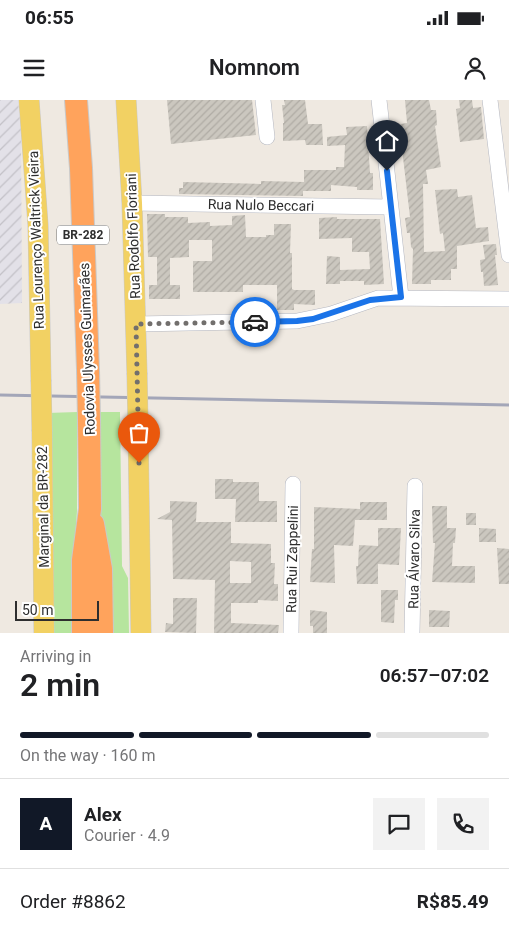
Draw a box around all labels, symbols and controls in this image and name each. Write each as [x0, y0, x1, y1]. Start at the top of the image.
text: 06:55 [25, 6, 74, 29]
icon: menu [20, 54, 48, 82]
icon: person [461, 54, 489, 82]
text: Nomnom [209, 55, 300, 80]
pin [366, 120, 408, 171]
icon: home [373, 127, 401, 155]
street label: Rua Lourenço Waltrick Vieira [25, 151, 47, 329]
street label: Rua Rodolfo Floriani [123, 173, 143, 299]
street label: Rua Nulo Beccari [208, 196, 314, 214]
road number: BR-282 [57, 226, 109, 244]
street label: Rodovia Ulysses Guimarães [76, 262, 98, 436]
courier [230, 297, 280, 347]
icon: car [241, 308, 269, 336]
pin [118, 412, 160, 463]
icon: bag [125, 419, 153, 447]
street label: Marginal da BR-282 [34, 446, 52, 568]
street label: Rua Rui Zappelini [283, 505, 301, 613]
street label: Rua Álvaro Silva [404, 509, 423, 609]
scale bar [15, 598, 99, 621]
text: 50 m [22, 602, 54, 618]
text: Arriving in [20, 647, 91, 666]
text: 06:57–07:02 [380, 664, 489, 687]
text: 2 min [20, 666, 100, 704]
text: On the way · 160 m [20, 746, 156, 765]
button: chat [373, 798, 425, 850]
button: phone [437, 798, 489, 850]
text: Alex [84, 803, 122, 826]
text: A [40, 812, 52, 835]
text: Courier · 4.9 [84, 826, 170, 845]
text: Order #8862 [20, 890, 126, 913]
text: R$85.49 [417, 890, 489, 913]

